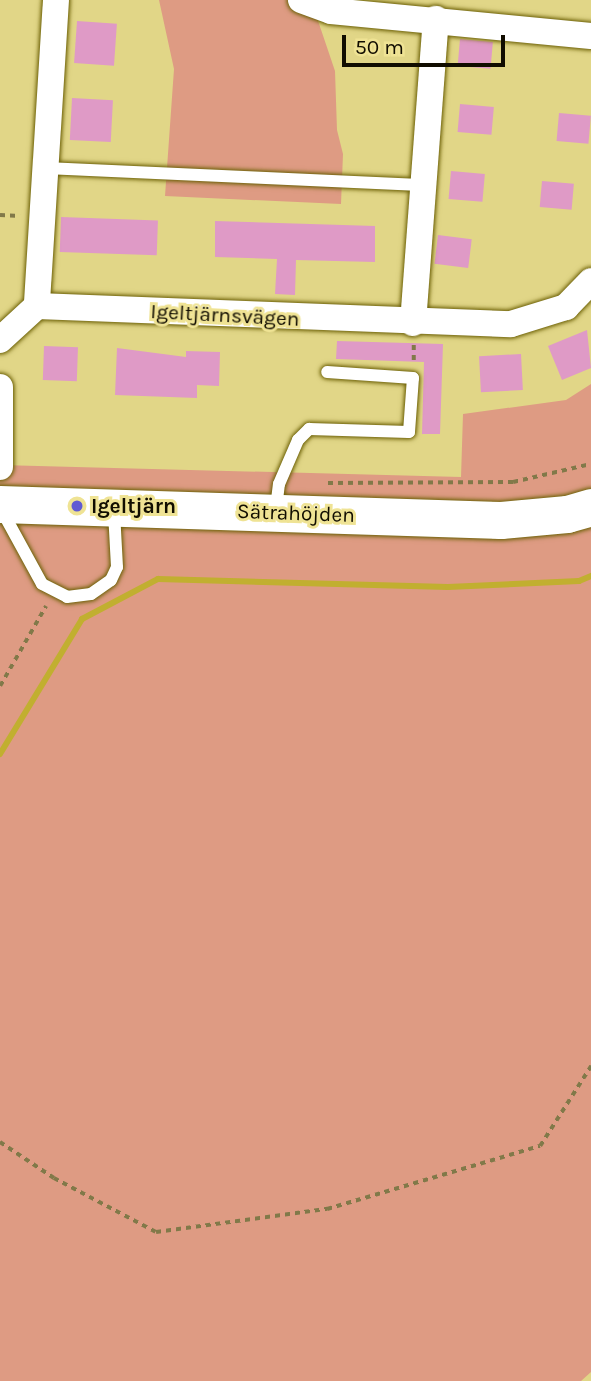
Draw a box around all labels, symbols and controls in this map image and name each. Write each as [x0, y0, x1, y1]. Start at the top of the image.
scale bar [346, 21, 509, 65]
text: 50 m [355, 35, 404, 59]
street label: Igeltjärnsvägen [150, 299, 300, 331]
place label: Igeltjärn [91, 493, 176, 519]
marker: Igeltjärn [69, 498, 85, 514]
street label: Sätrahöjden [237, 498, 355, 528]

